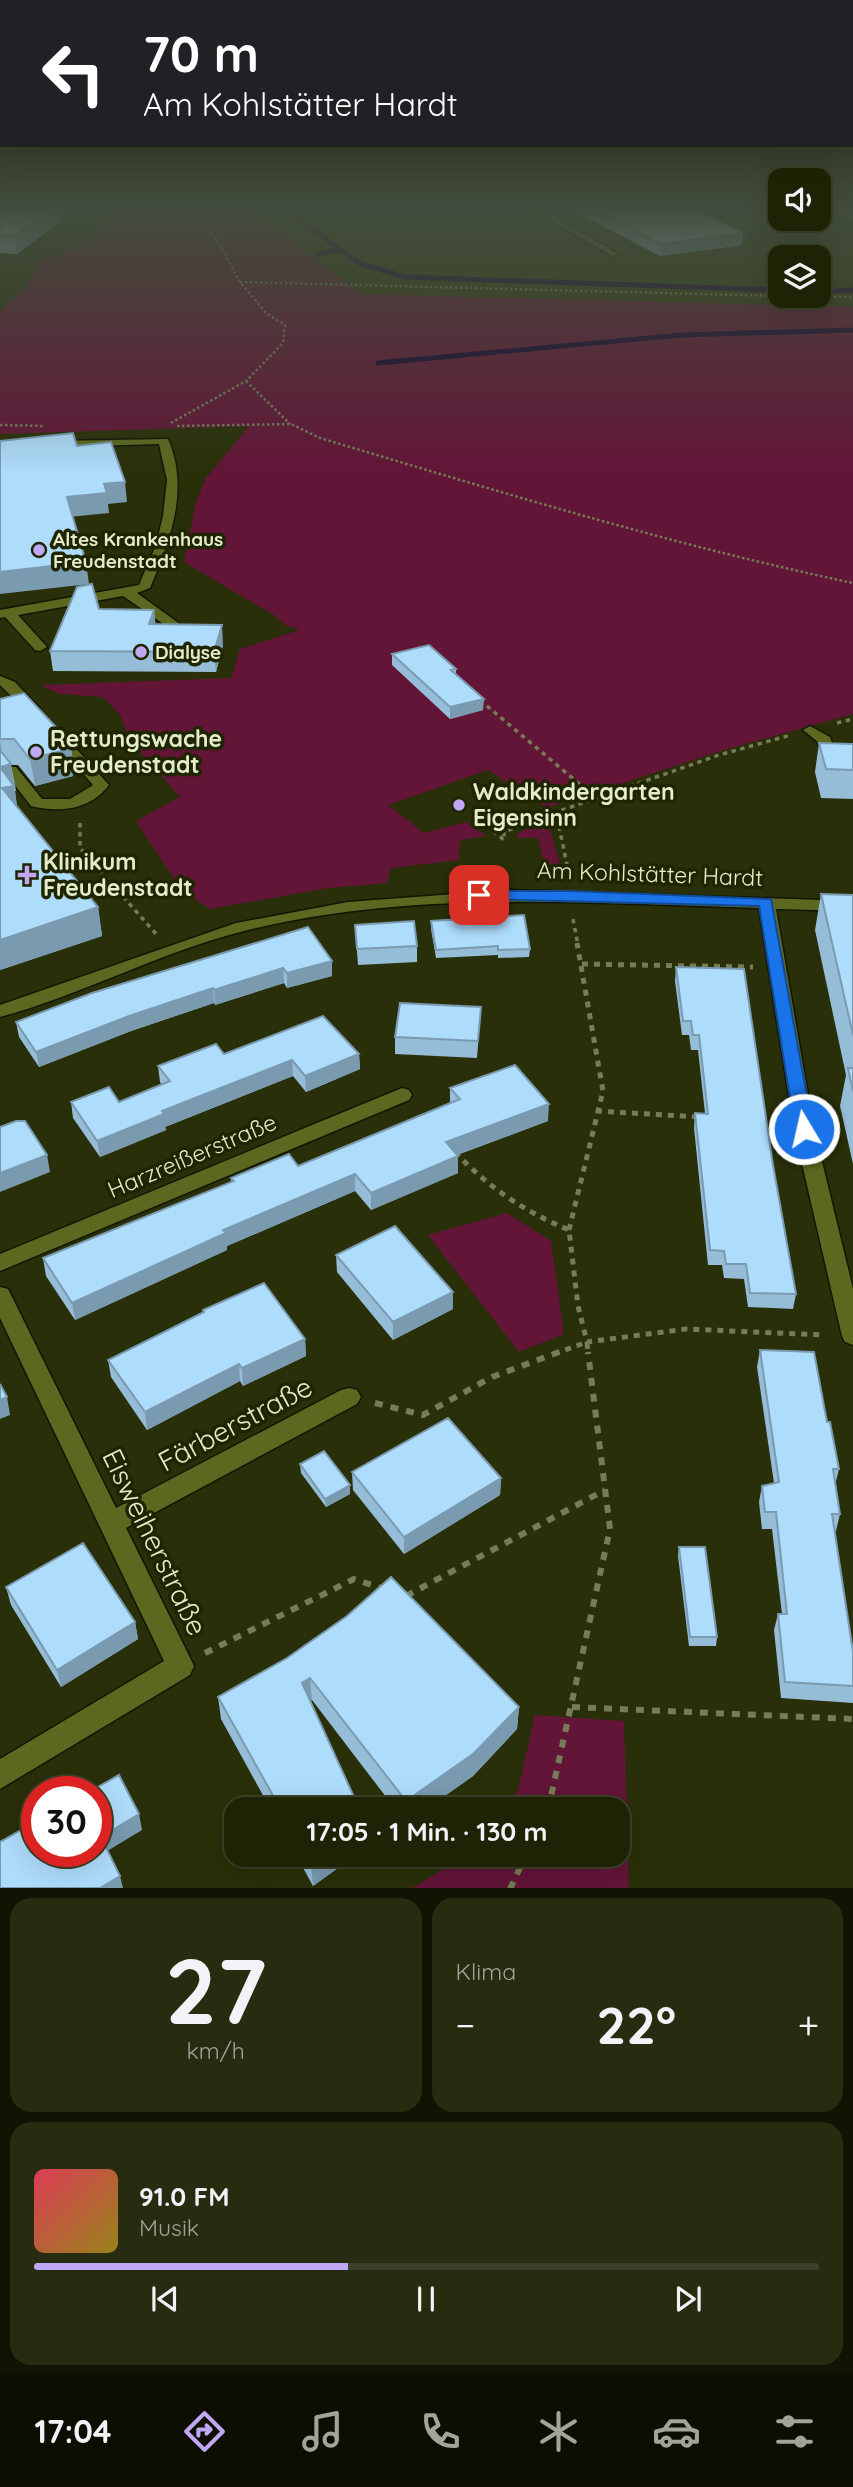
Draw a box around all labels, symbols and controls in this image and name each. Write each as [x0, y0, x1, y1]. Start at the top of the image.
text: 70 m [143, 23, 259, 84]
icon: left [28, 28, 119, 119]
text: Am Kohlstätter Hardt [143, 84, 458, 124]
map controls [768, 168, 831, 308]
button: sound [768, 168, 831, 231]
button: layers [768, 245, 831, 308]
place label: Altes Krankenhaus Freudenstadt [53, 527, 223, 573]
marker: Altes Krankenhaus Freudenstadt [31, 542, 47, 558]
place label: Dialyse [155, 640, 221, 664]
marker: Dialyse [133, 644, 149, 660]
place label: Rettungswache Freudenstadt [50, 724, 222, 779]
marker: Rettungswache Freudenstadt [28, 744, 44, 760]
place label: Waldkindergarten Eigensinn [473, 777, 675, 832]
marker: Waldkindergarten Eigensinn [451, 797, 467, 813]
place label: Klinikum Freudenstadt [43, 847, 193, 902]
street label: Am Kohlstätter Hardt [537, 855, 764, 892]
marker: Klinikum Freudenstadt [17, 865, 37, 885]
pin [449, 865, 509, 925]
icon: arrive [460, 876, 498, 914]
position arrow [767, 1092, 841, 1166]
street label: Harzreißerstraße [103, 1107, 281, 1204]
street label: Färberstraße [152, 1368, 318, 1479]
street label: Eisweiherstraße [95, 1443, 216, 1641]
speed limit sign: 30 [21, 1776, 112, 1867]
text: 17:05 · 1 Min. · 130 m [306, 1815, 548, 1848]
text: 27 [165, 1933, 267, 2047]
text: Klima [456, 1957, 516, 1986]
text: 22° [597, 1992, 676, 2057]
text: − [456, 2001, 475, 2049]
text: + [798, 2001, 819, 2049]
text: km/h [187, 2036, 245, 2065]
text: 91.0 FM [139, 2180, 230, 2213]
text: Musik [139, 2213, 199, 2242]
icon: previous [146, 2280, 184, 2318]
icon: pause [407, 2280, 445, 2318]
icon: next [669, 2280, 707, 2318]
icon: directions [180, 2407, 229, 2456]
icon: music [298, 2407, 347, 2456]
icon: phone [416, 2407, 465, 2456]
icon: climate [534, 2407, 583, 2456]
icon: car [652, 2407, 701, 2456]
icon: filters [770, 2407, 819, 2456]
text: 17:04 [34, 2411, 112, 2451]

